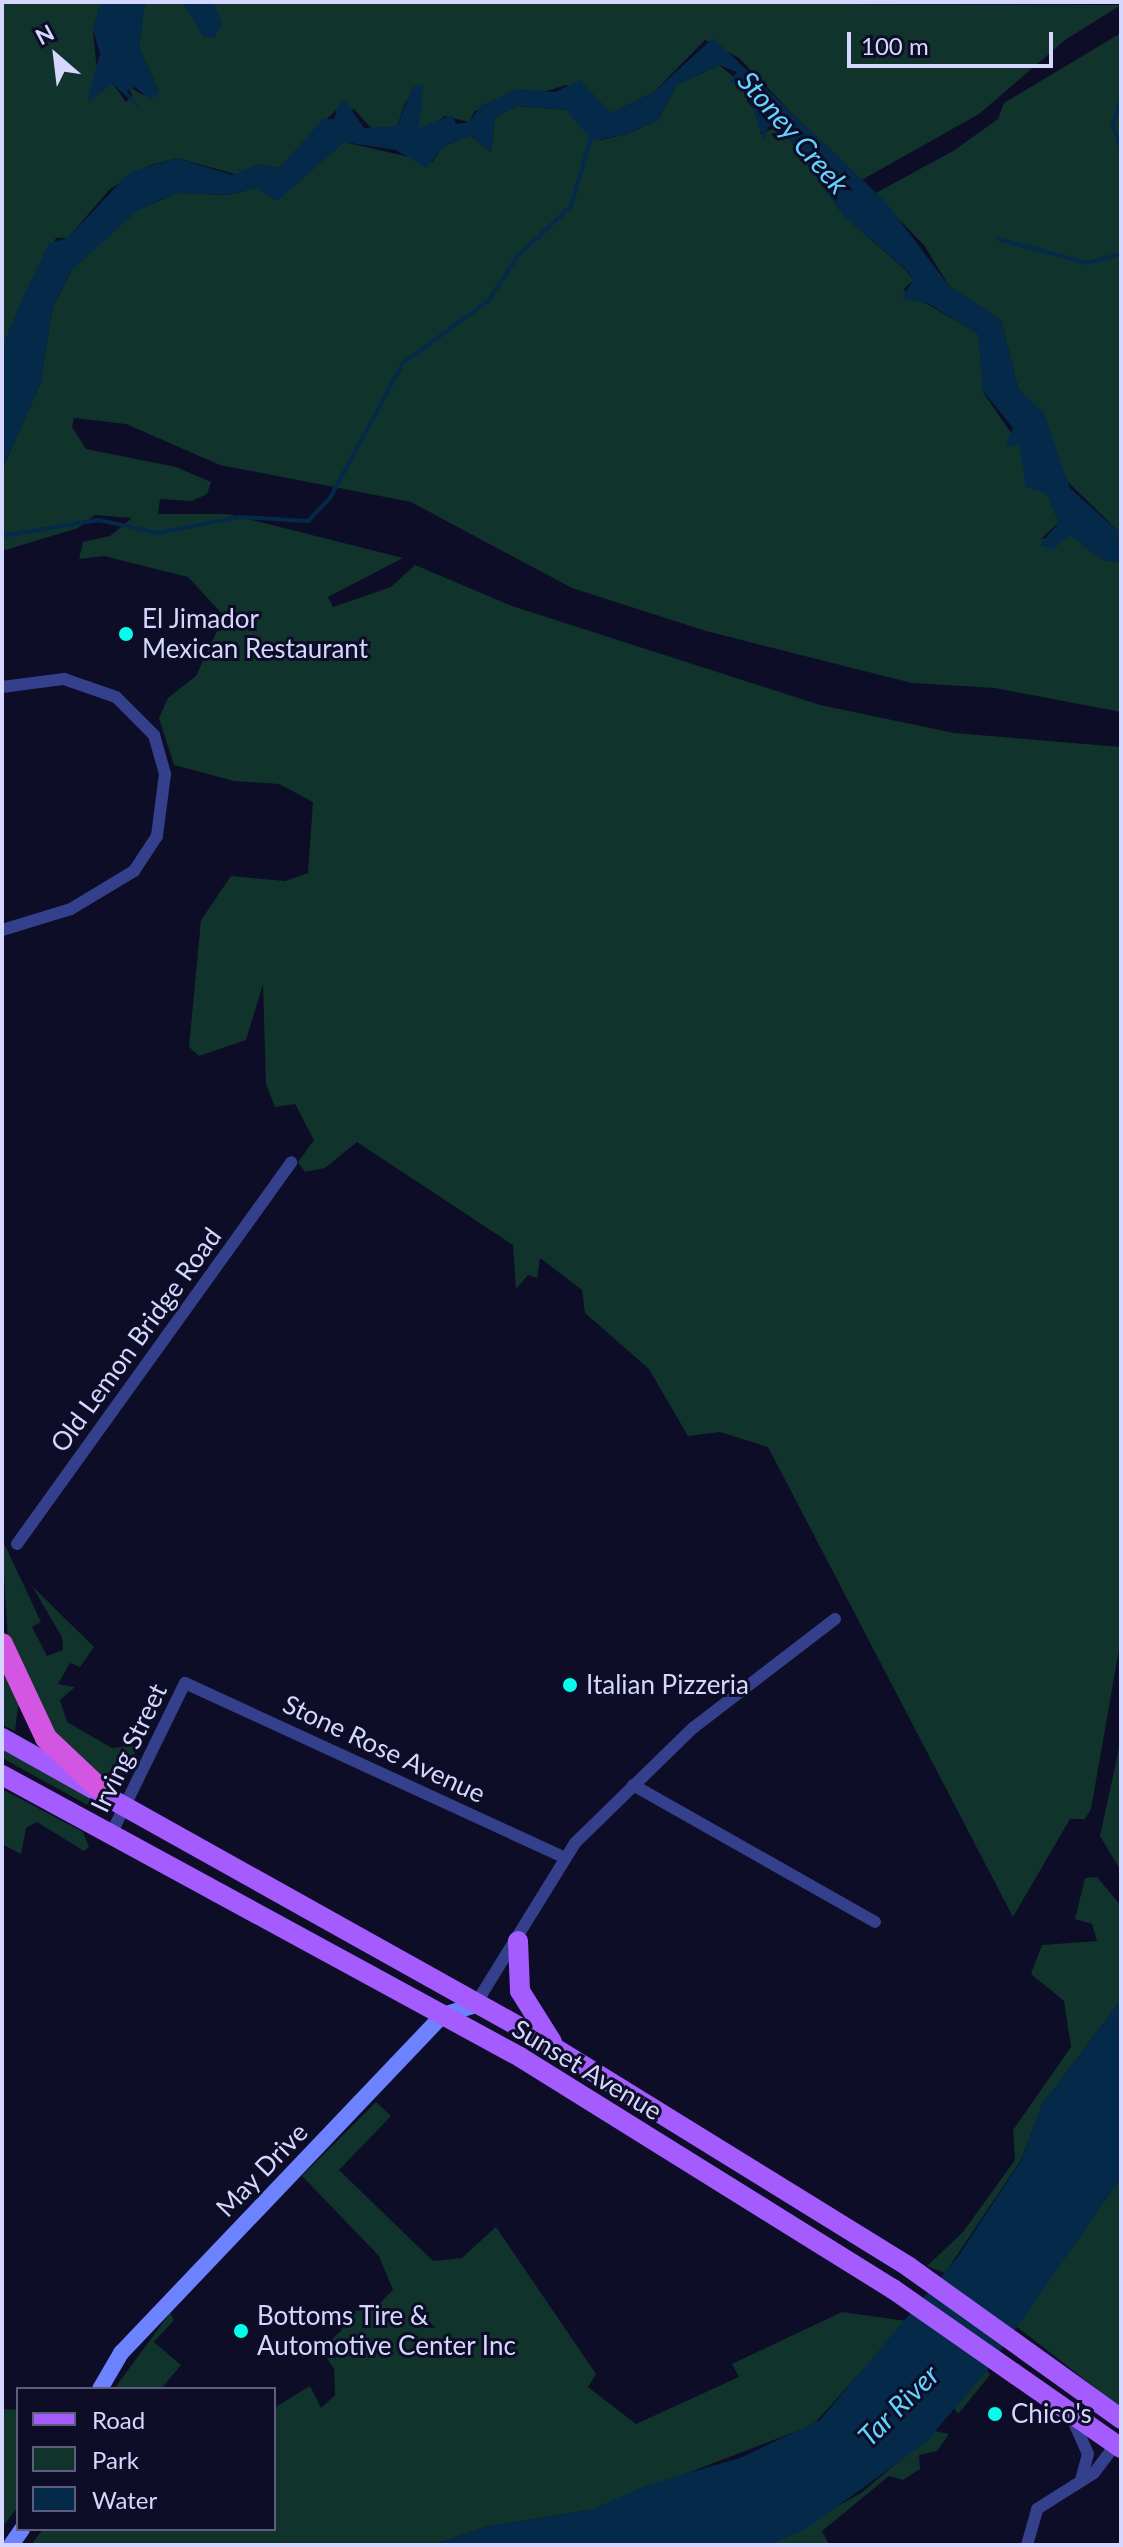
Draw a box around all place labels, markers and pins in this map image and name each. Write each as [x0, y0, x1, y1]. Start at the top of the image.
place label: El Jimador Mexican Restaurant [142, 603, 368, 664]
marker: El Jimador Mexican Restaurant [117, 625, 135, 643]
place label: Italian Pizzeria [586, 1669, 749, 1701]
marker: Italian Pizzeria [561, 1676, 579, 1694]
place label: Bottoms Tire & Automotive Center Inc [257, 2300, 516, 2362]
marker: Bottoms Tire & Automotive Center Inc [232, 2322, 250, 2340]
place label: Chico's [1011, 2398, 1092, 2430]
marker: Chico's [986, 2405, 1004, 2423]

